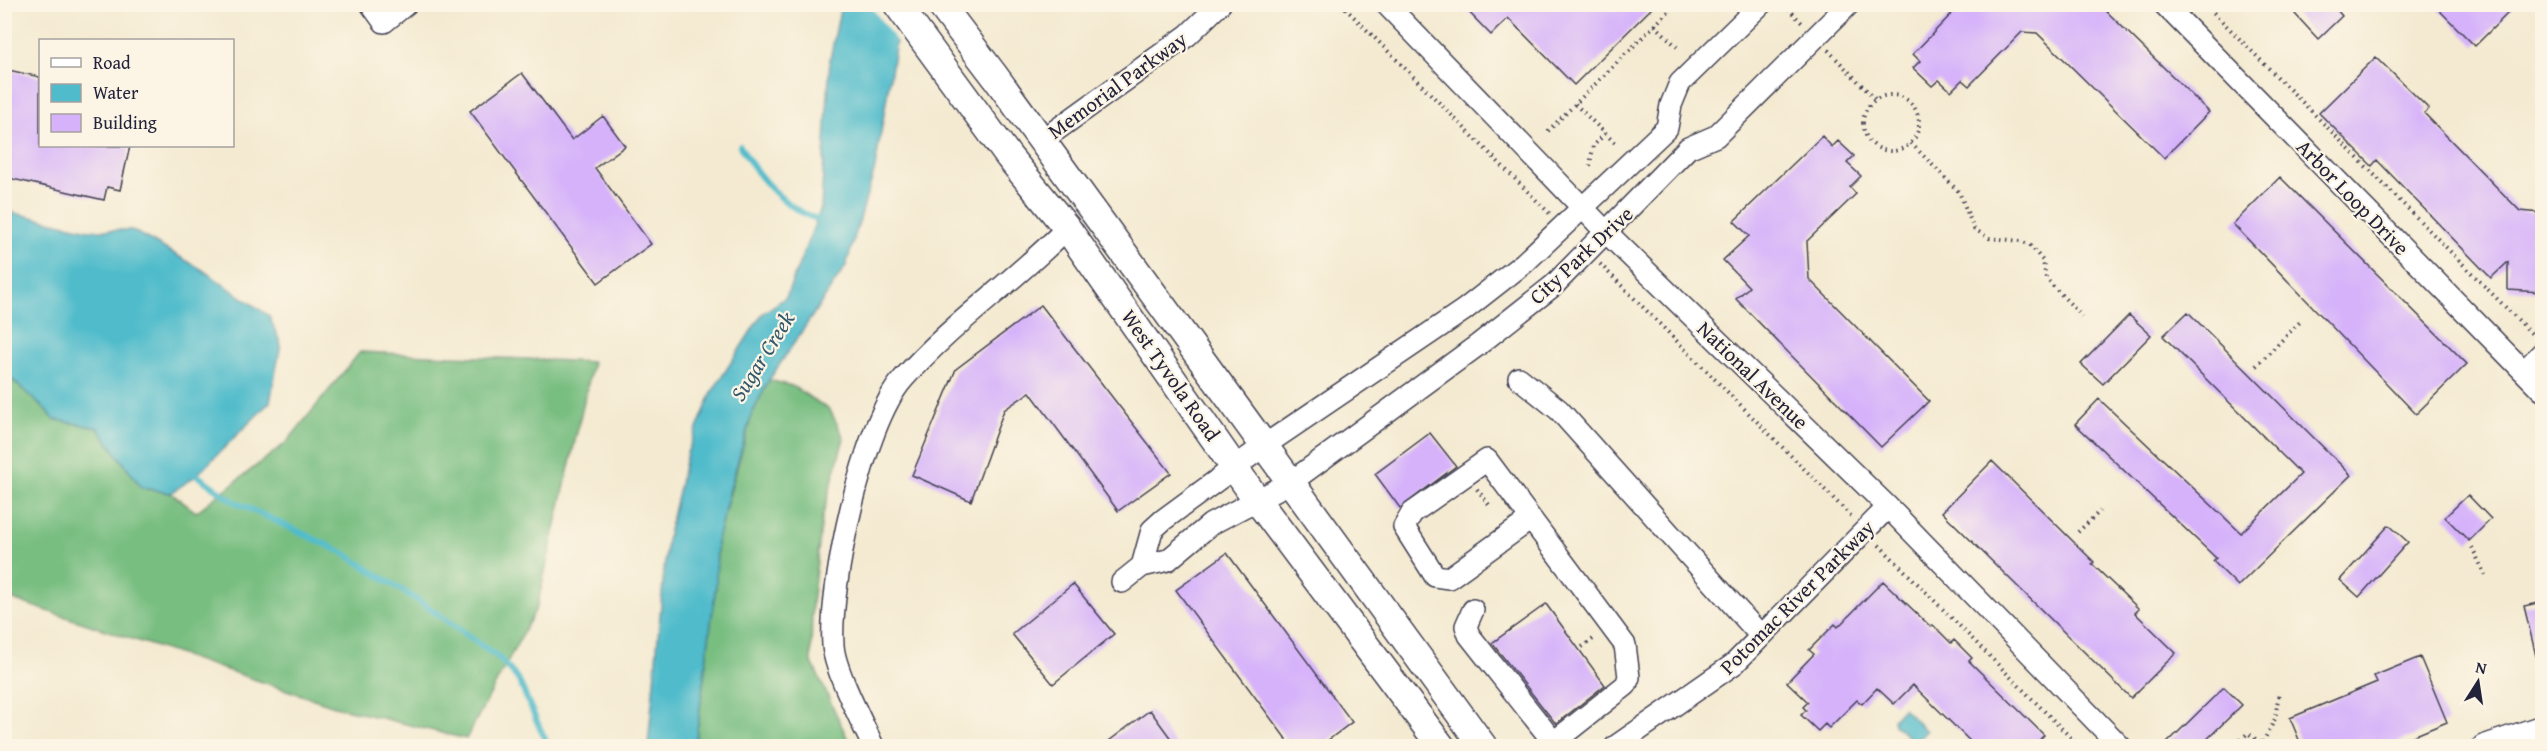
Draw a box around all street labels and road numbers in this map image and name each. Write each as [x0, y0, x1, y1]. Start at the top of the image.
street label: Memorial Parkway [1041, 24, 1193, 146]
street label: Arbor Loop Drive [2289, 132, 2417, 262]
street label: City Park Drive [1522, 199, 1640, 311]
street label: West Tyvola Road [1114, 303, 1228, 448]
street label: National Avenue [1690, 314, 1816, 436]
street label: Potomac River Parkway [1713, 512, 1882, 681]

